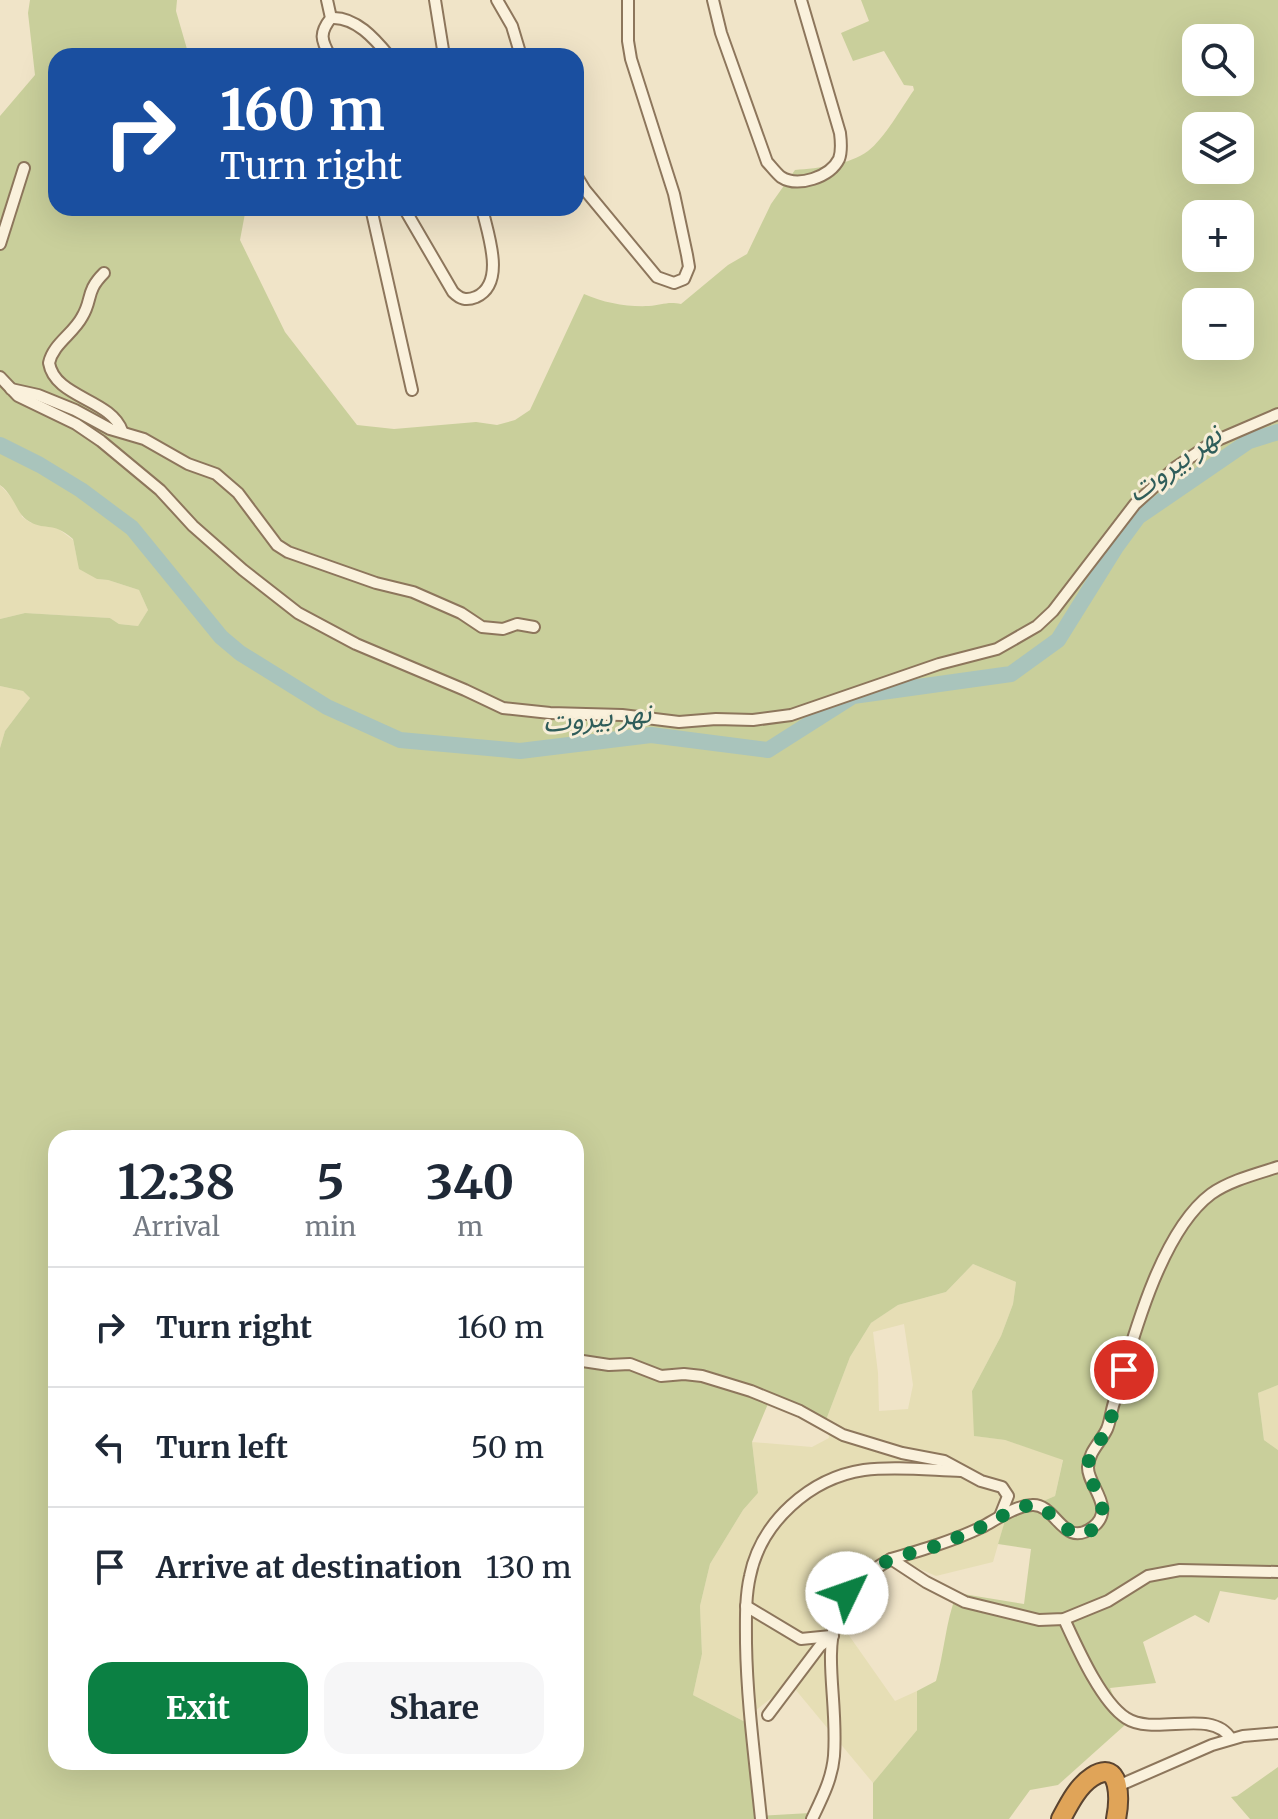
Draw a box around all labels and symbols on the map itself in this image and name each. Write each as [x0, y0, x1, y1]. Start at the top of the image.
water label: نهر بيروت [1120, 415, 1230, 509]
water label: نهر بيروت [541, 694, 654, 740]
pin [1090, 1336, 1158, 1404]
position arrow [805, 1551, 889, 1635]

